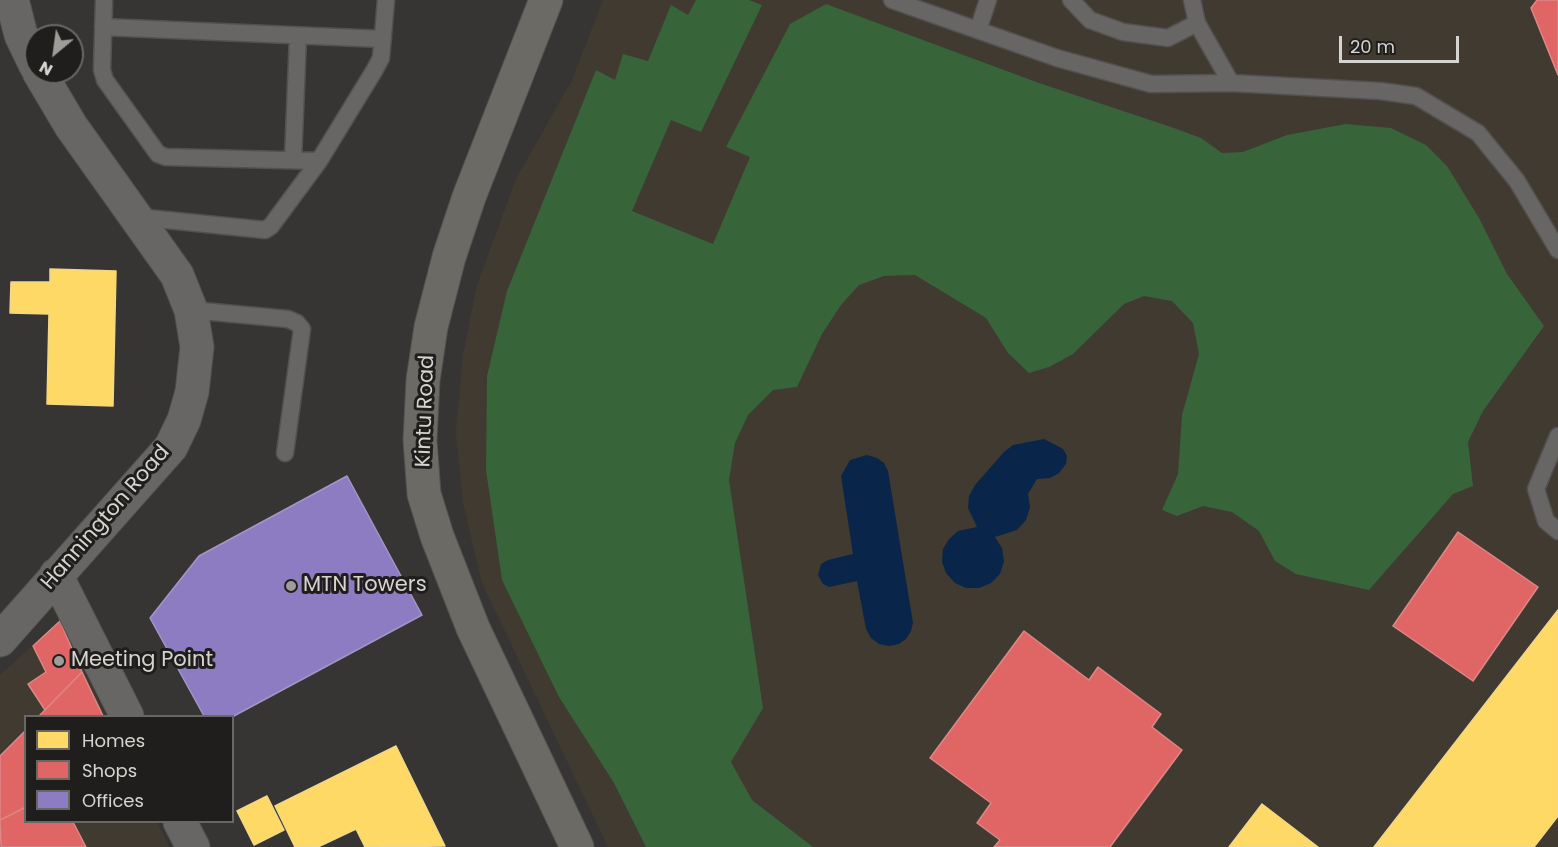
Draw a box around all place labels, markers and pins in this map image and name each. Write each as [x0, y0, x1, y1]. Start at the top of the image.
place label: MTN Towers [303, 573, 427, 599]
marker: MTN Towers [284, 579, 298, 593]
place label: Meeting Point [71, 648, 213, 674]
marker: Meeting Point [52, 654, 66, 668]

